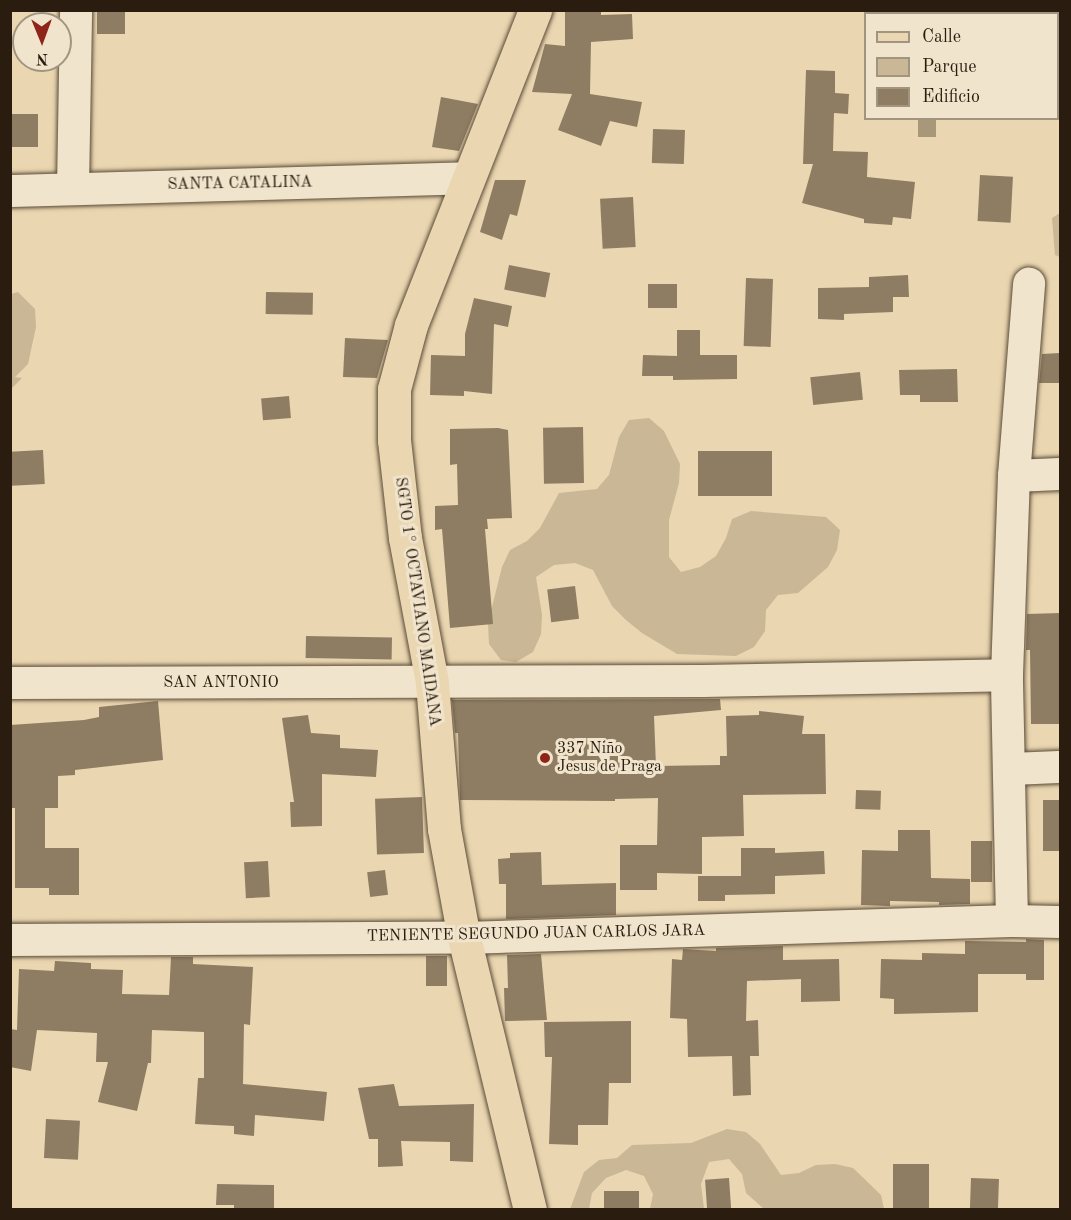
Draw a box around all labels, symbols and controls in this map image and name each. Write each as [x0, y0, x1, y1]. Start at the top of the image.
north arrow [12, 12, 72, 72]
legend [864, 12, 1059, 120]
text: Calle [922, 28, 961, 46]
text: N [36, 50, 49, 66]
text: Parque [922, 58, 977, 76]
text: Edificio [922, 88, 980, 106]
street label: SANTA CATALINA [167, 173, 313, 195]
street label: SGTO 1° OCTAVIANO MAIDANA [390, 476, 444, 728]
street label: SAN ANTONIO [163, 673, 279, 693]
place label: 337 Niño Jesus de Praga [557, 739, 662, 777]
marker: 337 Niño Jesus de Praga [538, 751, 552, 765]
street label: TENIENTE SEGUNDO JUAN CARLOS JARA [366, 921, 706, 947]

